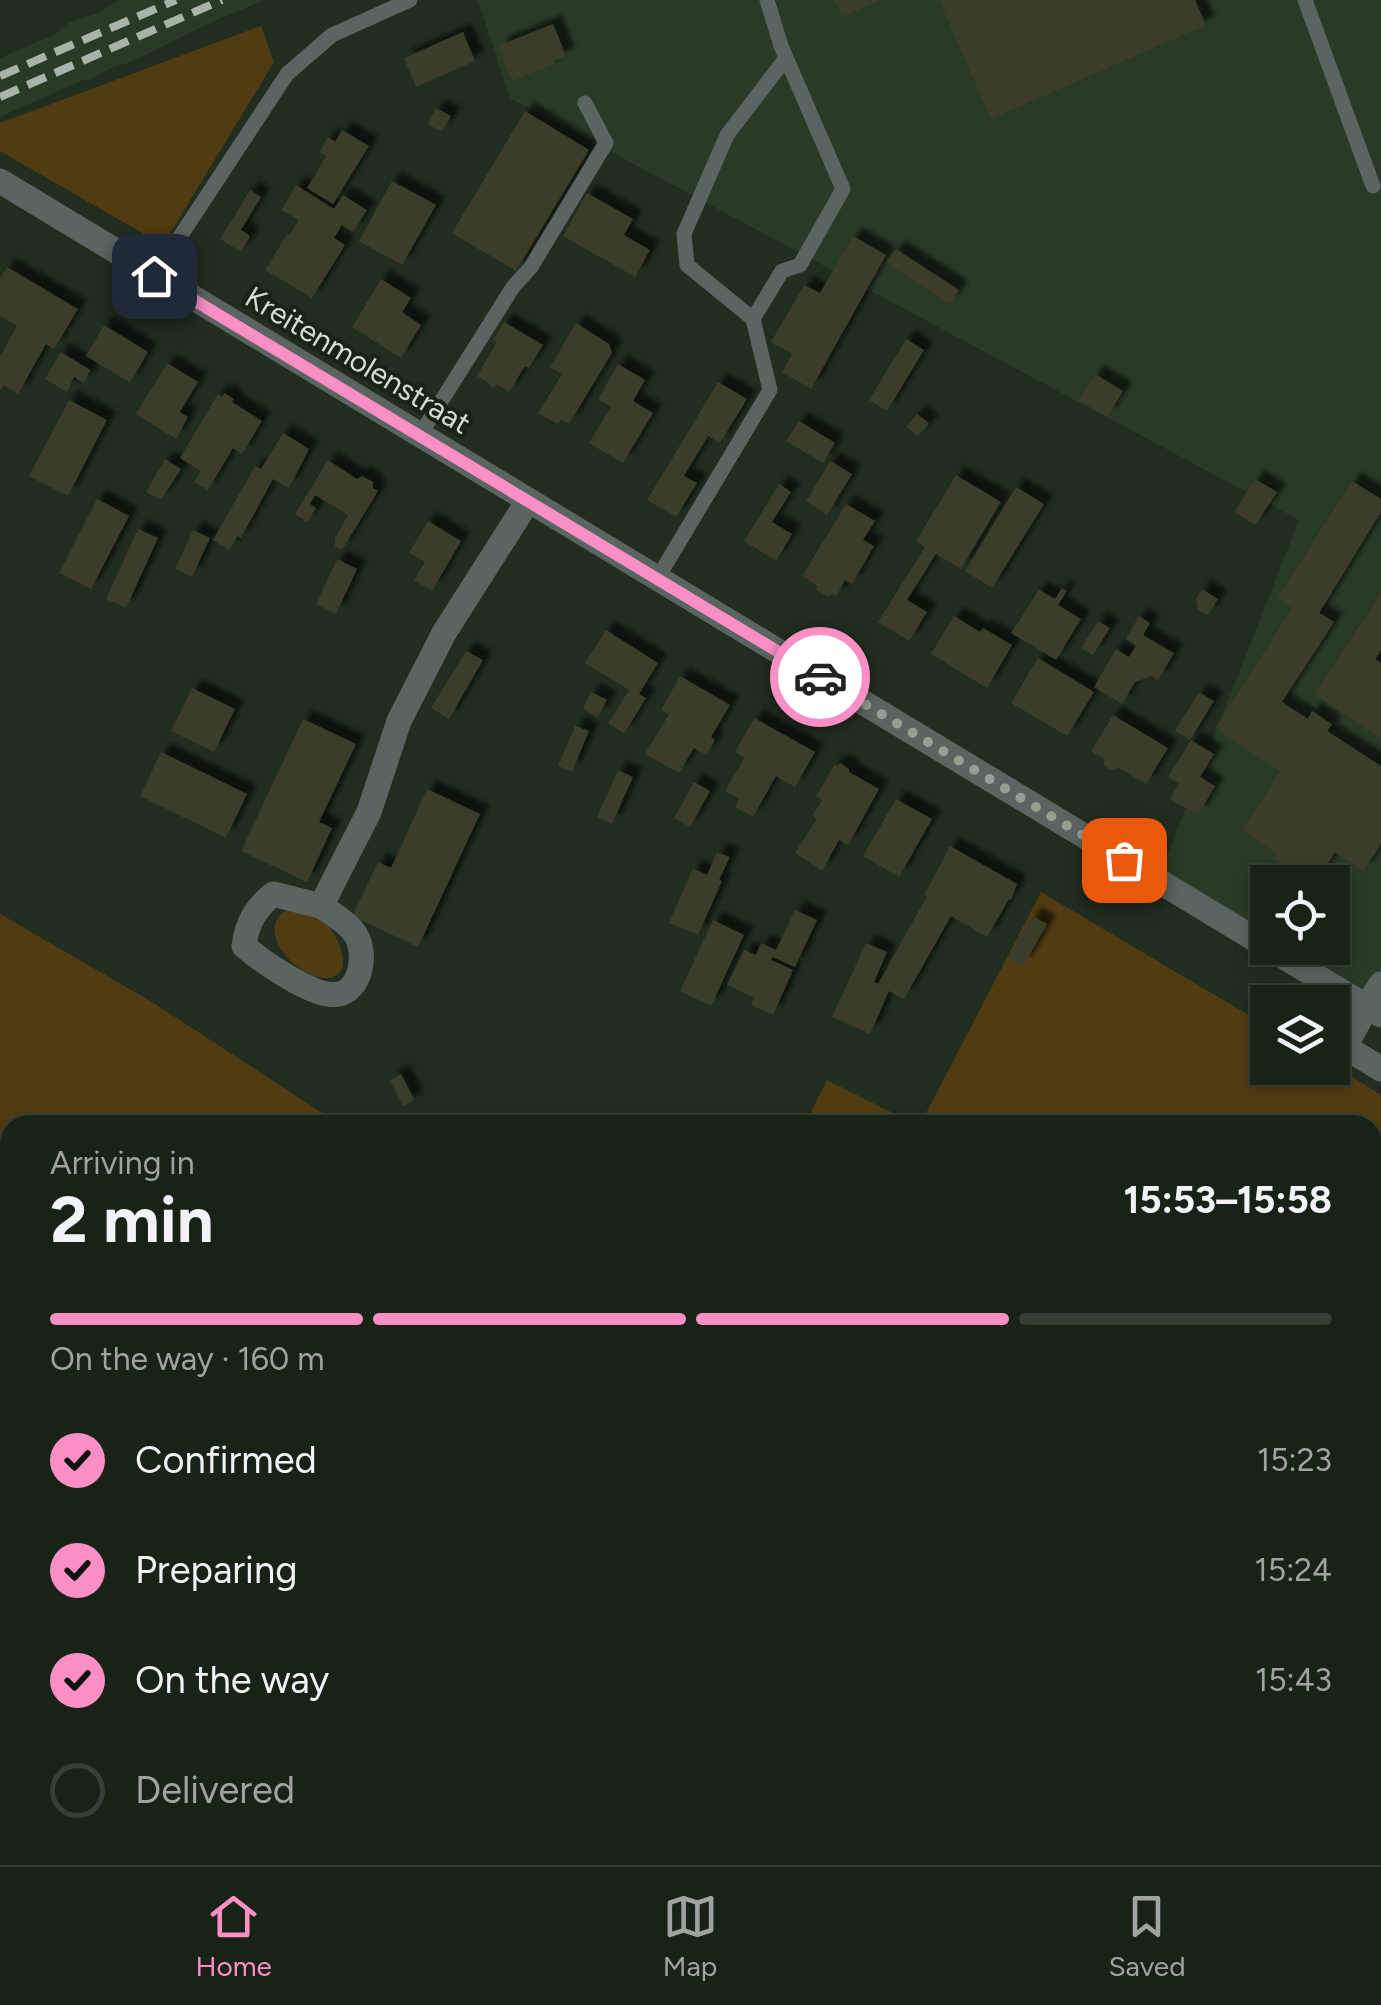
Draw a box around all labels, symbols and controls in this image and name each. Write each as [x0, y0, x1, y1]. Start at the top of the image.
pin [112, 234, 197, 319]
icon: home [127, 249, 182, 304]
street label: Kreitenmolenstraat [239, 278, 477, 442]
courier [770, 627, 870, 727]
icon: car [793, 650, 848, 705]
pin [1082, 818, 1167, 903]
icon: bag [1097, 833, 1152, 888]
map controls [1250, 865, 1350, 1085]
button: locate [1250, 865, 1350, 965]
button: layers [1250, 985, 1350, 1085]
text: Arriving in [50, 1144, 195, 1182]
text: 15:53–15:58 [1123, 1177, 1332, 1223]
text: 2 min [50, 1180, 214, 1258]
text: On the way · 160 m [50, 1340, 324, 1378]
icon: check [50, 1433, 105, 1488]
text: Confirmed [135, 1437, 317, 1483]
text: 15:23 [1257, 1441, 1332, 1479]
icon: check [50, 1543, 105, 1598]
text: Preparing [135, 1547, 297, 1593]
text: 15:24 [1255, 1551, 1332, 1589]
icon: check [50, 1653, 105, 1708]
text: On the way [135, 1657, 329, 1703]
text: 15:43 [1255, 1661, 1332, 1699]
text: Delivered [135, 1767, 295, 1813]
tab: Home [195, 1889, 272, 1983]
tab: Map [663, 1889, 718, 1983]
tab: Saved [1108, 1889, 1186, 1983]

